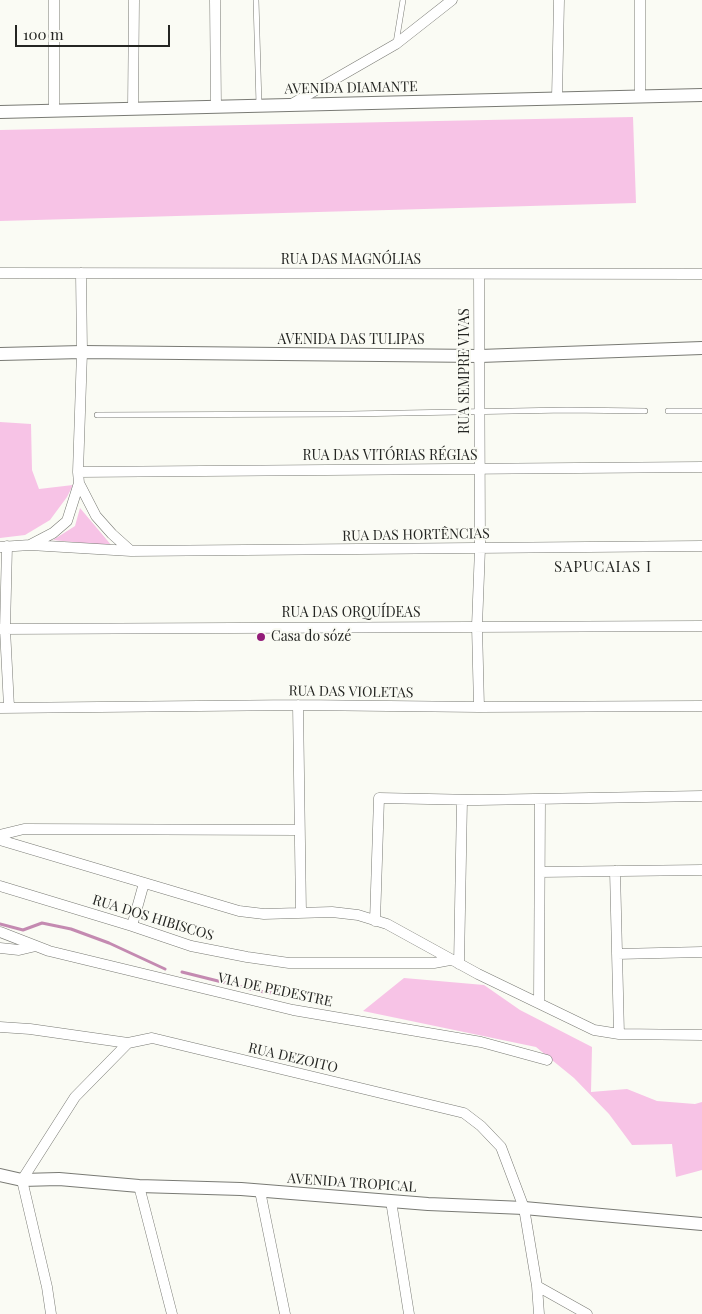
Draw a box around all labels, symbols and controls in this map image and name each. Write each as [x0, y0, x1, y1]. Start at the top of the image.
scale bar [18, 15, 172, 47]
text: 100 m [23, 24, 64, 44]
street label: AVENIDA DIAMANTE [284, 78, 418, 98]
street label: RUA DAS MAGNÓLIAS [281, 252, 421, 268]
street label: RUA SEMPRE VIVAS [457, 308, 473, 434]
street label: AVENIDA DAS TULIPAS [277, 332, 425, 348]
street label: RUA DAS VITÓRIAS RÉGIAS [303, 448, 477, 464]
street label: RUA DAS HORTÊNCIAS [342, 525, 490, 545]
district label: SAPUCAIAS I [553, 558, 653, 576]
street label: RUA DAS ORQUÍDEAS [282, 605, 420, 621]
place label: Casa do sózé [271, 629, 351, 645]
marker: Casa do sózé [255, 631, 267, 643]
street label: RUA DAS VIOLETAS [288, 683, 414, 701]
street label: RUA DOS HIBISCOS [90, 892, 216, 944]
street label: VIA DE PEDESTRE [216, 970, 334, 1010]
street label: RUA DEZOITO [247, 1040, 339, 1076]
street label: AVENIDA TROPICAL [287, 1170, 417, 1196]

